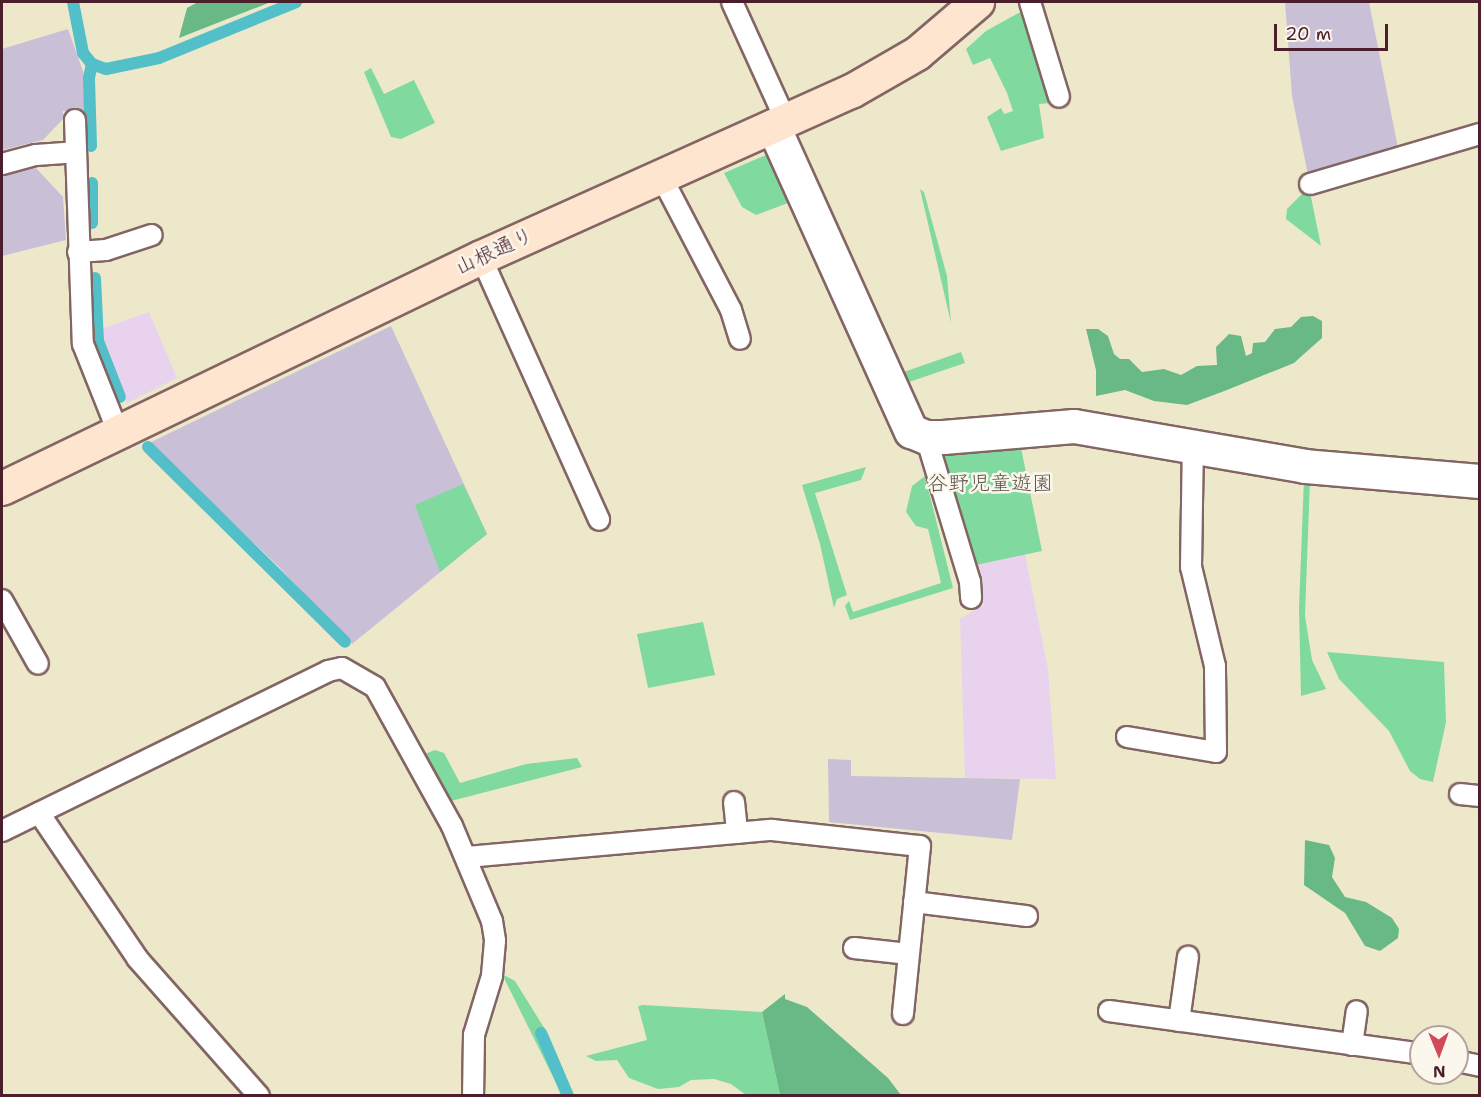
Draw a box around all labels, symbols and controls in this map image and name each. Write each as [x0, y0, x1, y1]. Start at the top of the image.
scale bar [1277, 12, 1391, 50]
text: 20 m [1285, 22, 1331, 46]
street label: 山根通り [451, 222, 537, 280]
park label: 谷野児童遊園 [927, 470, 1053, 496]
north arrow [1409, 1025, 1469, 1085]
text: N [1433, 1061, 1446, 1082]

